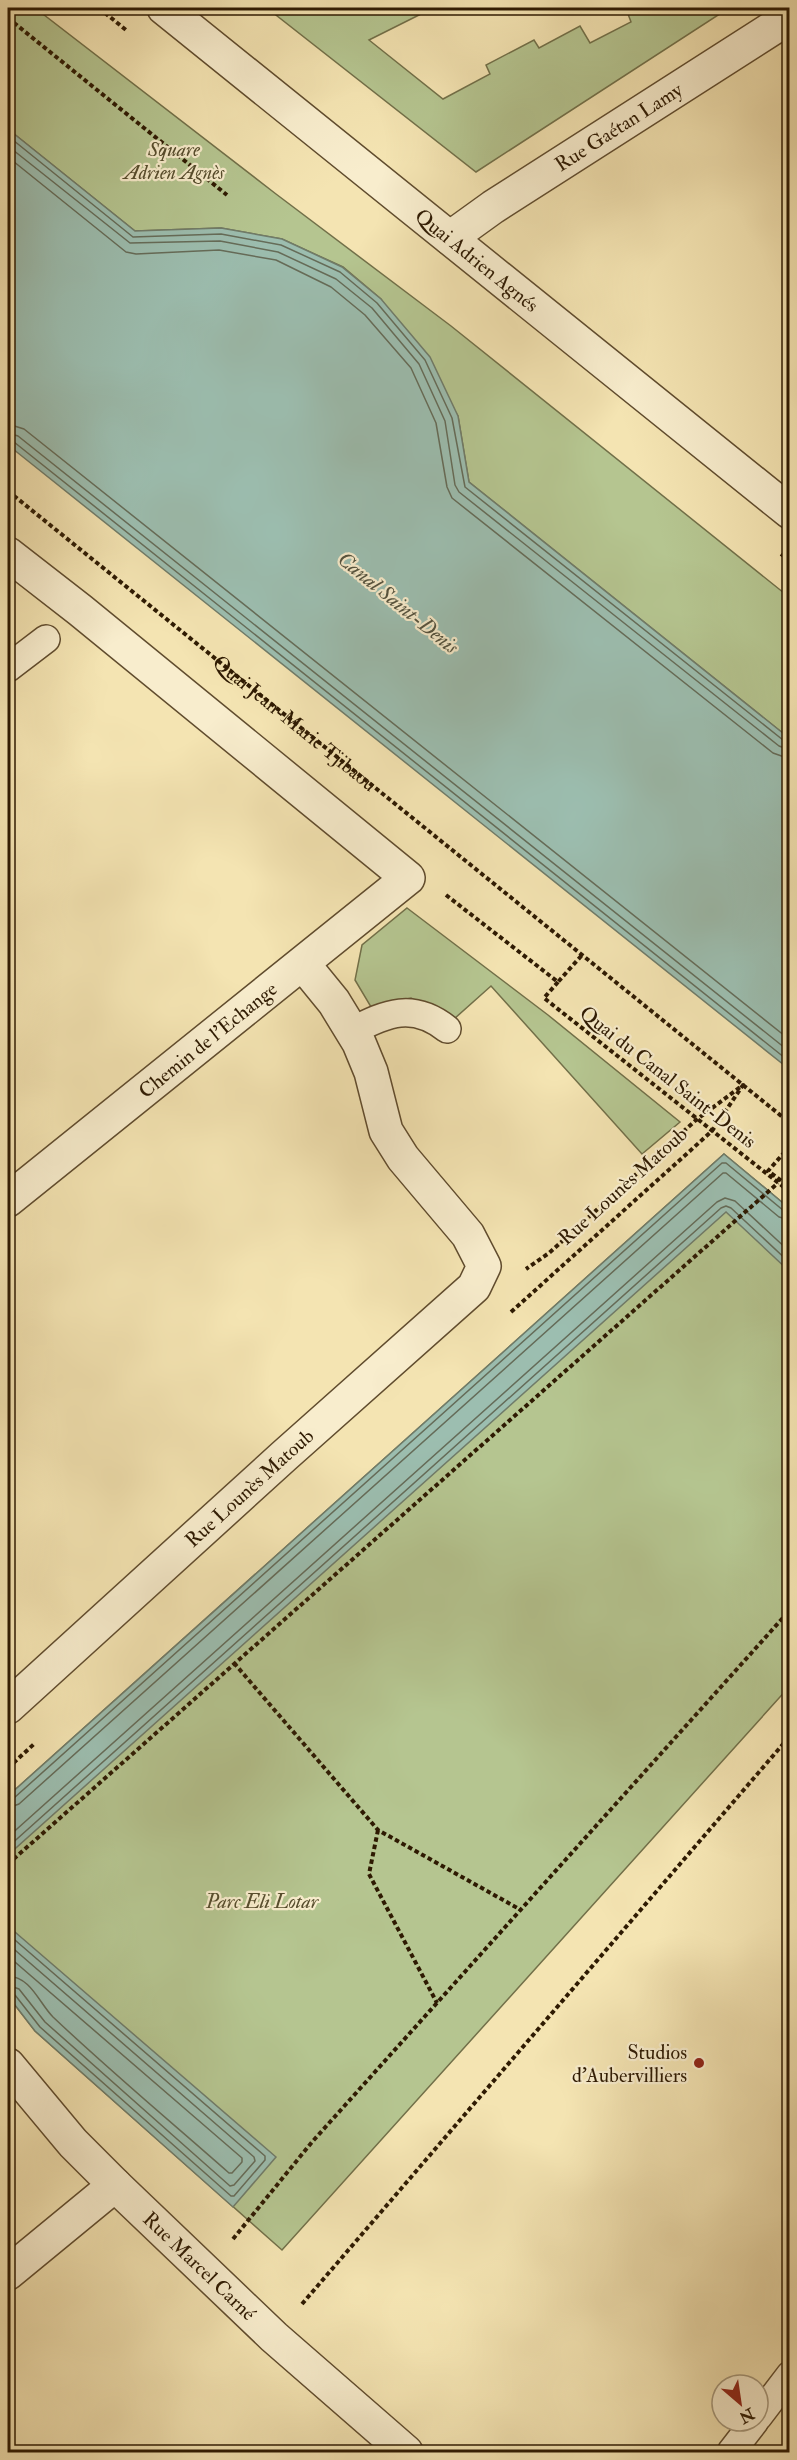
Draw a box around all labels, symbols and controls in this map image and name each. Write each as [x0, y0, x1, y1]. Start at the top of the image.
street label: Rue Gaétan Lamy [550, 76, 688, 177]
park label: Square Adrien Agnès [122, 137, 225, 185]
street label: Quai Adrien Agnés [410, 203, 544, 317]
water label: Canal Saint-Denis [332, 546, 465, 661]
street label: Quai Jean-Marie Tjibaou [208, 649, 382, 797]
street label: Chemin de l'Echange [134, 976, 282, 1104]
street label: Quai du Canal Saint-Denis [575, 1000, 761, 1154]
street label: Rue Lounès Matoub [553, 1121, 693, 1250]
street label: Rue Lounès Matoub [180, 1423, 319, 1552]
park label: Parc Eli Lotar [205, 1889, 320, 1914]
place label: Studios d'Aubervilliers [572, 2040, 687, 2088]
marker: Studios d'Aubervilliers [692, 2056, 706, 2070]
street label: Rue Marcel Carné [138, 2206, 262, 2326]
north arrow [710, 2373, 770, 2433]
text: N [735, 2403, 759, 2428]

